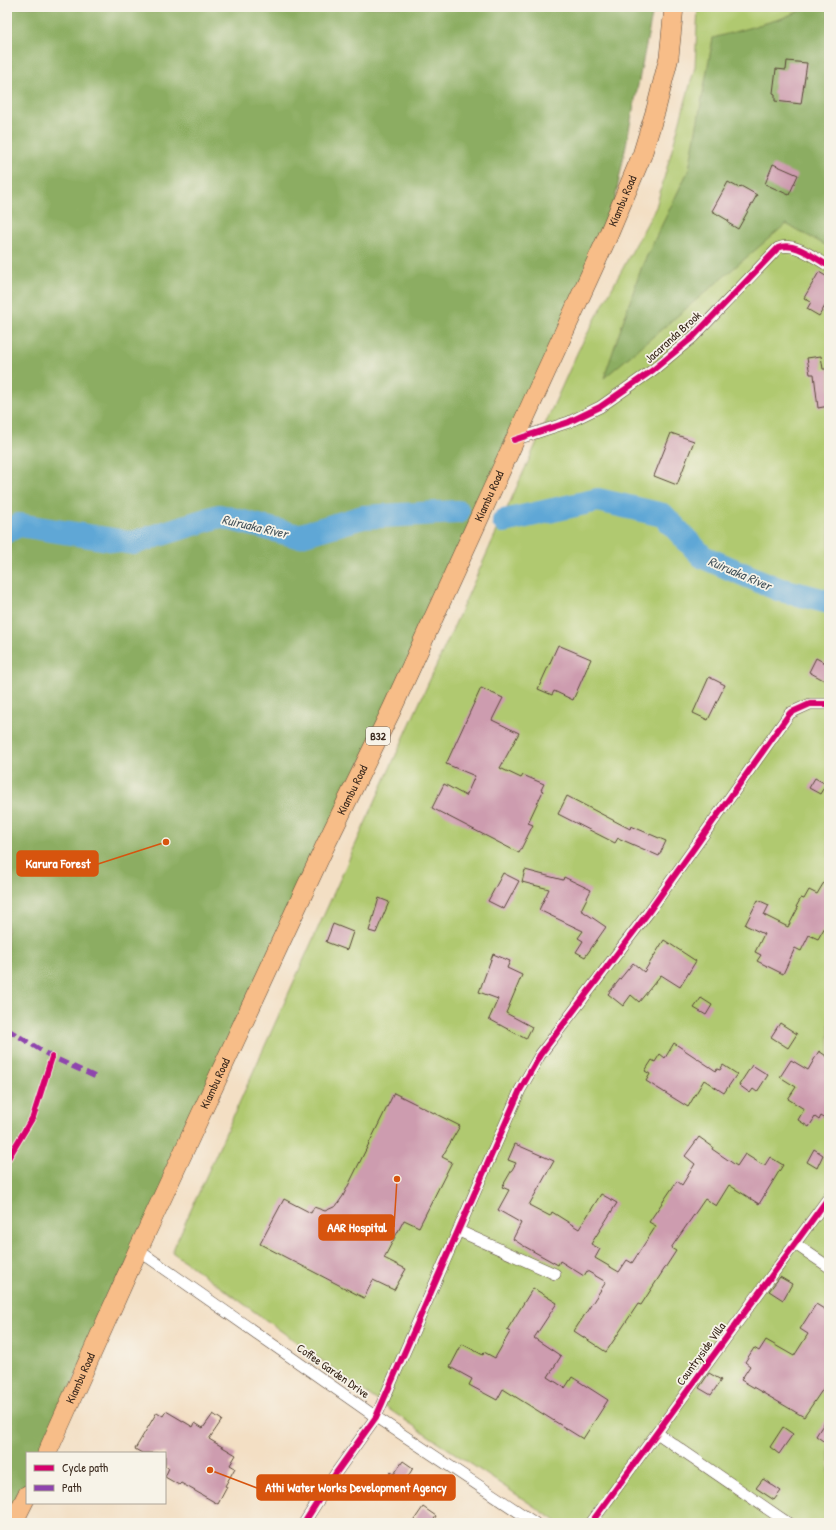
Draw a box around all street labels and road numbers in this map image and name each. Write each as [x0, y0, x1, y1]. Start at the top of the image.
street label: Kiambu Road [604, 172, 641, 229]
street label: Jacaranda Brook [641, 307, 705, 367]
street label: Kiambu Road [470, 468, 508, 524]
road number: B32 [366, 727, 390, 745]
street label: Kiambu Road [332, 761, 372, 818]
street label: Kiambu Road [196, 1055, 234, 1111]
street label: Countryside Villa [672, 1318, 729, 1389]
street label: Coffee Garden Drive [293, 1339, 373, 1402]
street label: Kiambu Road [61, 1350, 99, 1406]

